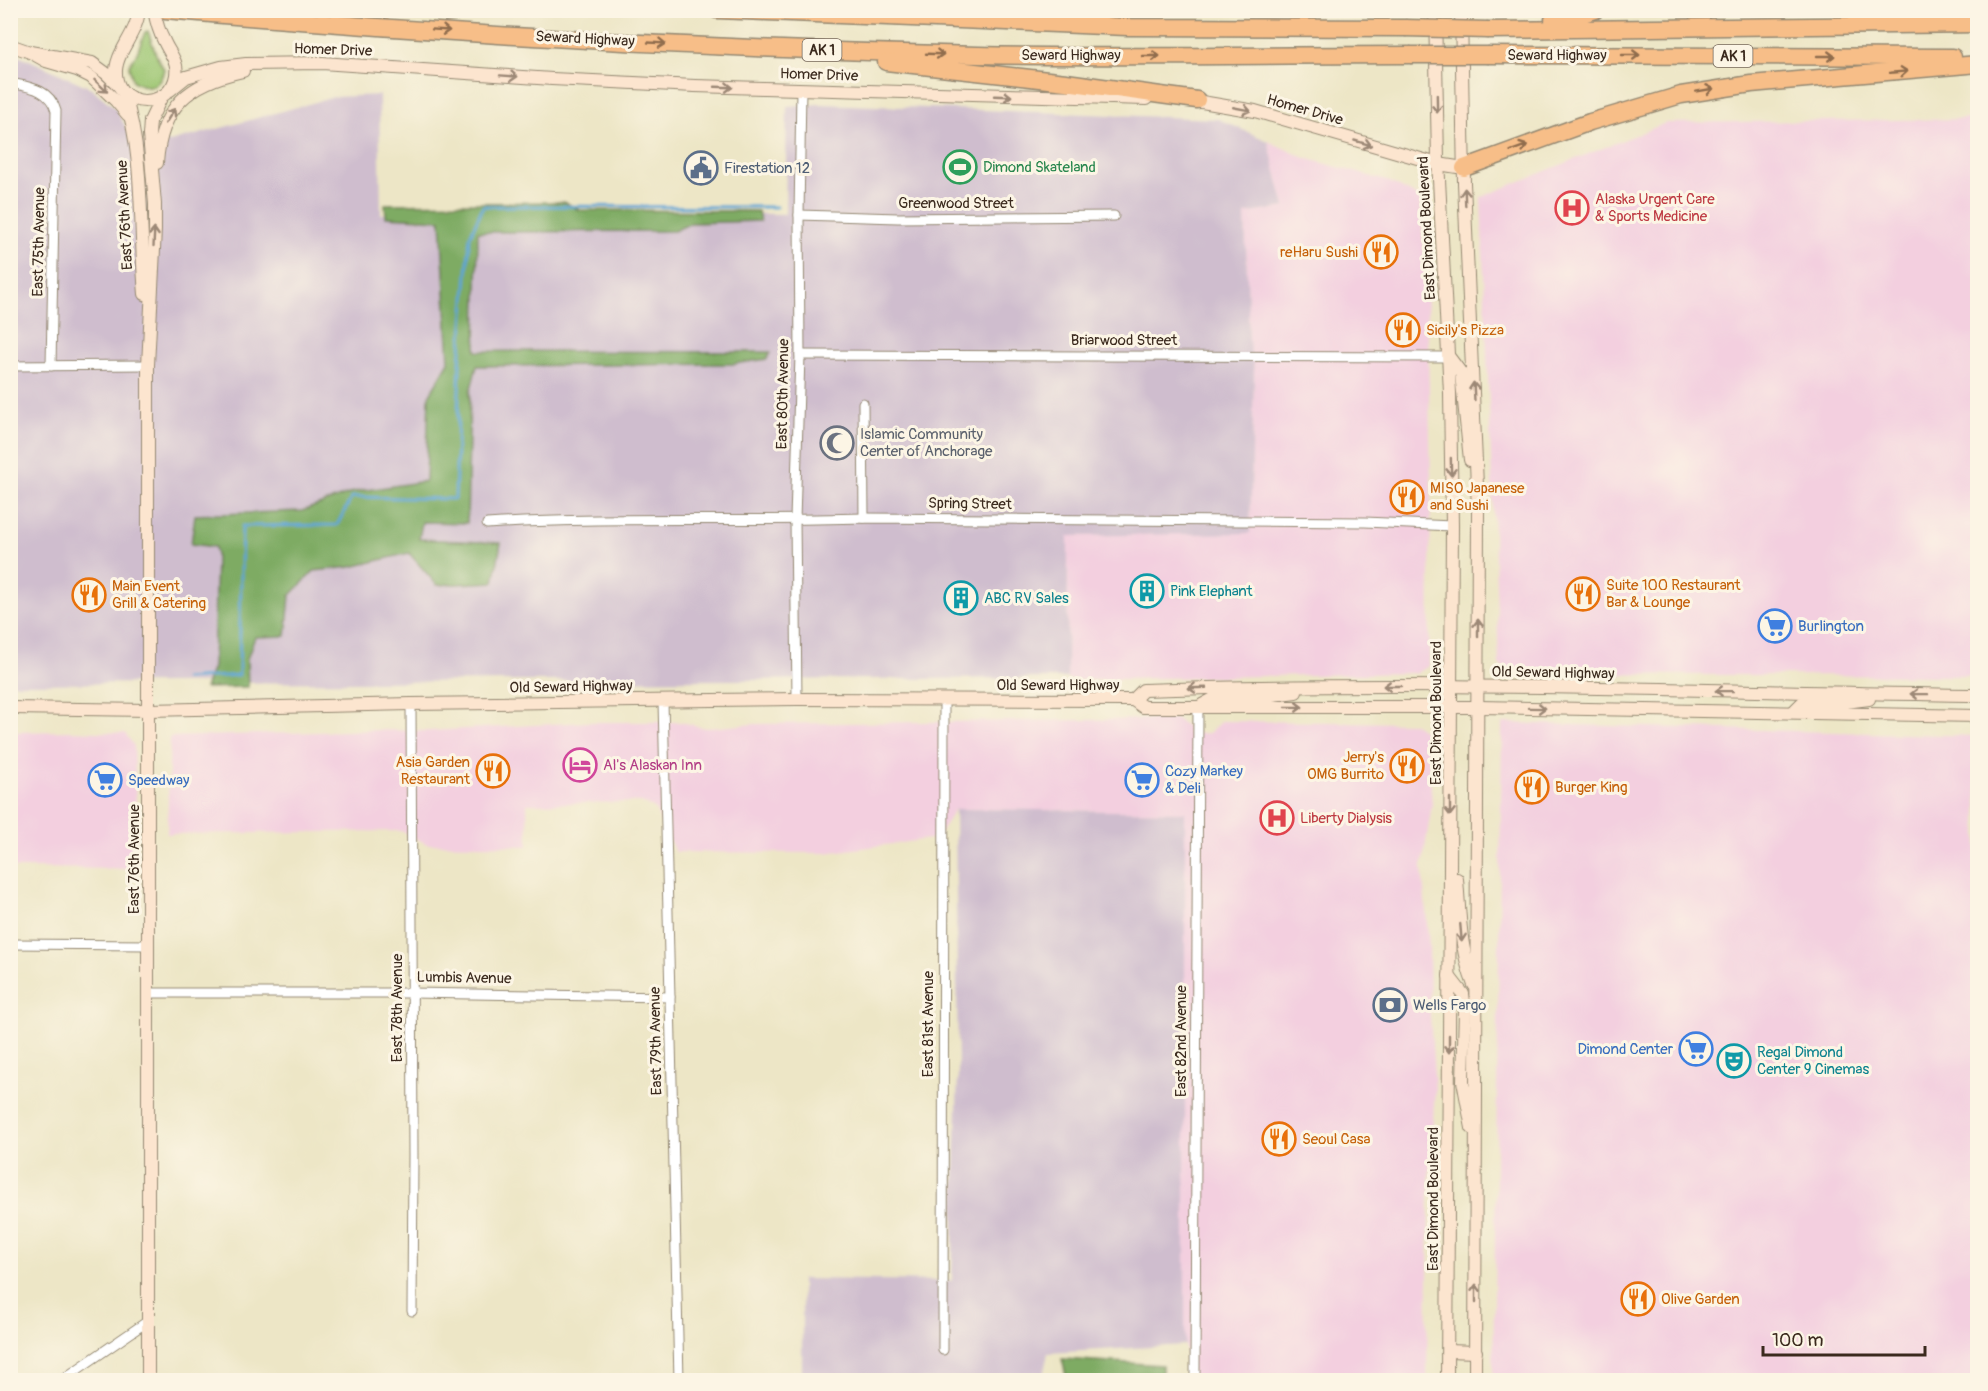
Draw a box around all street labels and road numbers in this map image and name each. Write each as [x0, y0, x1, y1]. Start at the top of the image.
street label: Seward Highway [535, 27, 636, 51]
street label: Homer Drive [293, 39, 373, 61]
road number: AK 1 [802, 39, 842, 61]
road number: AK 1 [1714, 45, 1752, 67]
street label: Seward Highway [1021, 46, 1121, 65]
street label: Seward Highway [1507, 46, 1607, 65]
street label: Homer Drive [779, 64, 859, 86]
street label: Homer Drive [1265, 90, 1346, 130]
street label: East Dimond Boulevard [1414, 156, 1440, 300]
street label: East 76th Avenue [113, 159, 137, 270]
street label: East 75th Avenue [29, 187, 49, 297]
street label: Greenwood Street [898, 194, 1015, 213]
street label: Briarwood Street [1071, 331, 1178, 350]
street label: East 80th Avenue [773, 338, 793, 450]
street label: Spring Street [928, 494, 1013, 514]
street label: East Dimond Boulevard [1427, 641, 1446, 785]
street label: Old Seward Highway [1491, 662, 1615, 684]
street label: Old Seward Highway [509, 676, 633, 698]
street label: Old Seward Highway [996, 676, 1120, 695]
street label: East 76th Avenue [125, 803, 144, 914]
street label: East 78th Avenue [388, 953, 407, 1062]
street label: Lumbis Avenue [416, 968, 512, 988]
street label: East 81st Avenue [919, 970, 938, 1077]
street label: East 82nd Avenue [1172, 984, 1191, 1097]
street label: East 79th Avenue [646, 986, 666, 1096]
street label: East Dimond Boulevard [1424, 1127, 1443, 1271]

